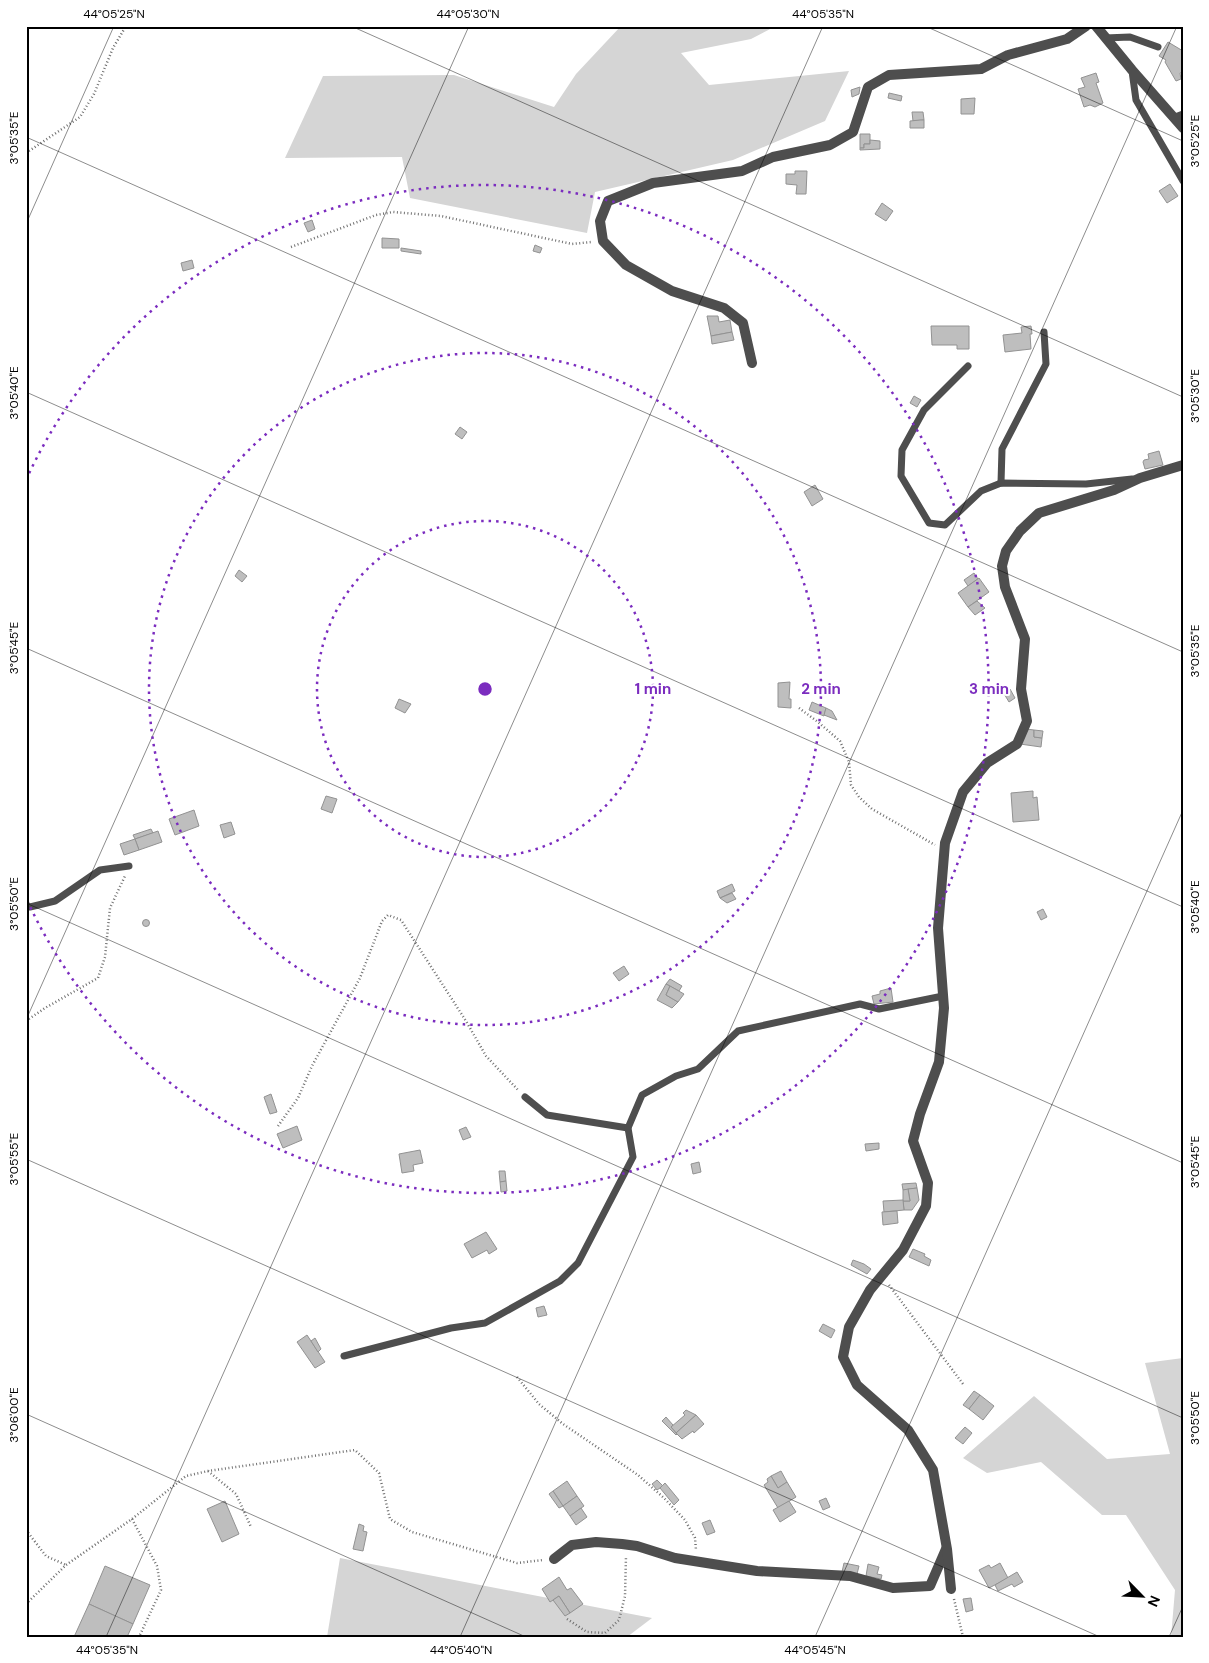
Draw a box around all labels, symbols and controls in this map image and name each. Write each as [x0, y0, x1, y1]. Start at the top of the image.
text: 44°05'25"N [83, 6, 145, 22]
text: 44°05'30"N [436, 6, 500, 22]
text: 44°05'35"N [792, 6, 854, 22]
text: 3°05'35"E [6, 111, 22, 164]
text: 3°05'25"E [1187, 114, 1203, 167]
text: 3°05'40"E [6, 366, 22, 420]
text: 3°05'30"E [1187, 369, 1203, 423]
text: 3°05'45"E [6, 622, 22, 674]
text: 3°05'35"E [1187, 624, 1203, 677]
text: 1 min [635, 679, 671, 699]
text: 2 min [801, 679, 841, 699]
text: 3 min [969, 679, 1009, 699]
centre of rings [476, 680, 494, 698]
text: 3°05'50"E [6, 877, 22, 931]
text: 3°05'40"E [1187, 880, 1203, 934]
text: 3°05'55"E [6, 1132, 22, 1185]
text: 3°05'45"E [1187, 1136, 1203, 1188]
text: 3°06'00"E [6, 1387, 22, 1443]
text: 3°05'50"E [1187, 1391, 1203, 1445]
north arrow [1116, 1570, 1166, 1620]
text: N [1144, 1593, 1164, 1610]
text: 44°05'35"N [76, 1642, 138, 1658]
text: 44°05'40"N [430, 1642, 492, 1658]
text: 44°05'45"N [784, 1642, 846, 1658]

